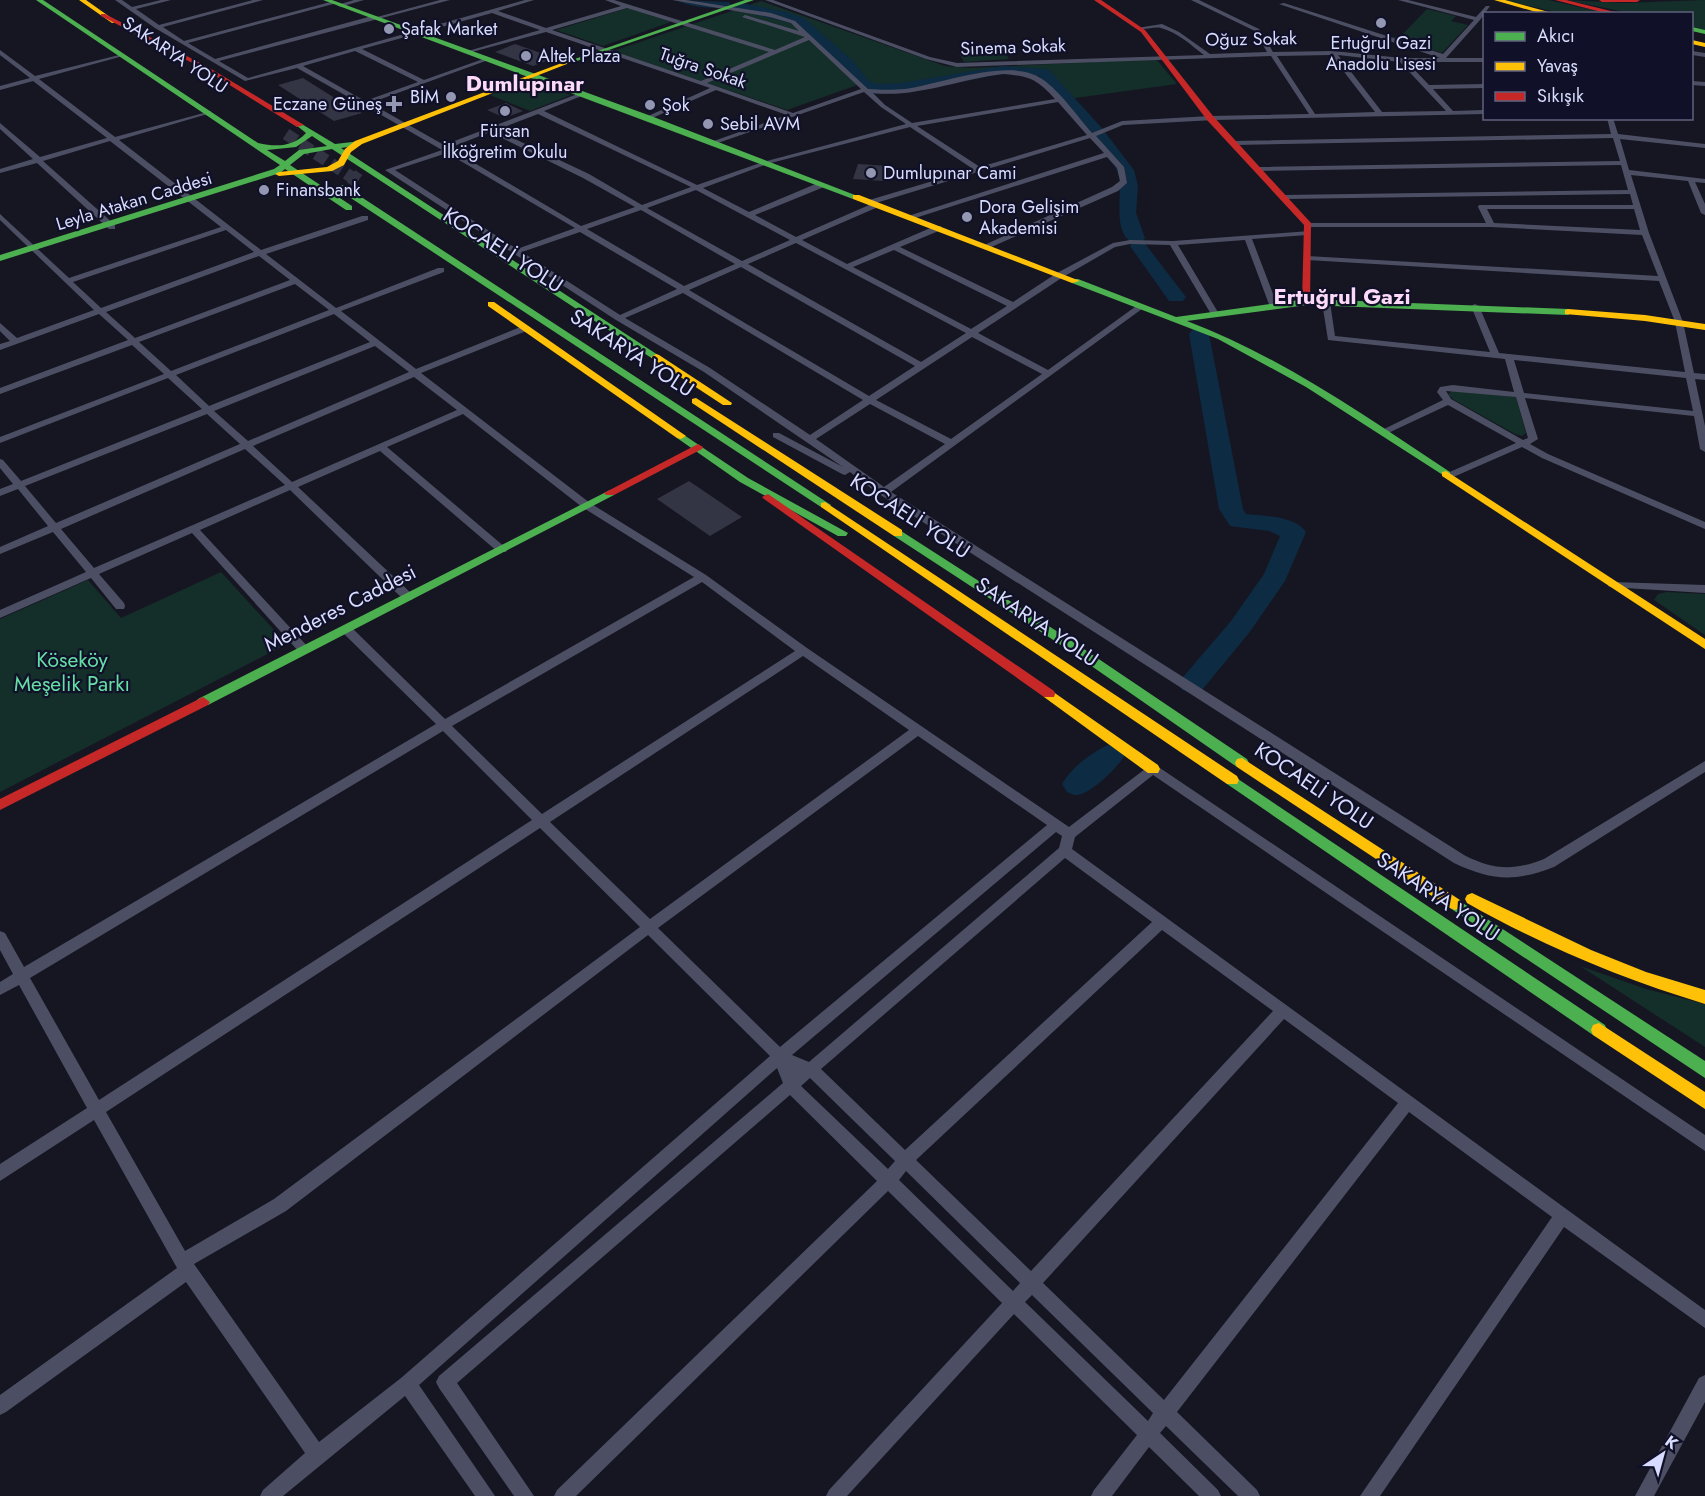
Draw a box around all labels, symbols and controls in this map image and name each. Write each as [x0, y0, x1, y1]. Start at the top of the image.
street label: SAKARYA YOLU [117, 10, 233, 100]
legend [1483, 12, 1693, 120]
place label: Şafak Market [401, 16, 498, 42]
marker: Ertuğrul Gazi Anadolu Lisesi [1374, 16, 1388, 30]
marker: Şafak Market [382, 22, 396, 36]
text: Akıcı [1537, 23, 1575, 49]
street label: Oğuz Sokak [1205, 25, 1297, 53]
place label: Ertuğrul Gazi Anadolu Lisesi [1326, 30, 1436, 77]
street label: Sinema Sokak [960, 32, 1066, 62]
street label: Tuğra Sokak [656, 41, 750, 95]
place label: Altek Plaza [538, 43, 621, 69]
marker: Altek Plaza [519, 49, 533, 63]
text: Yavaş [1537, 53, 1578, 79]
district label: Dumlupınar [466, 67, 584, 99]
text: Sıkışık [1537, 83, 1584, 109]
place label: BİM [410, 84, 439, 110]
marker: BİM [444, 90, 458, 104]
place label: Eczane Güneş [273, 91, 382, 117]
place label: Şok [662, 92, 690, 118]
marker: Eczane Güneş [387, 97, 401, 111]
marker: Şok [643, 98, 657, 112]
marker: Fürsan İlköğretim Okulu [498, 104, 512, 118]
place label: Sebil AVM [720, 111, 800, 137]
marker: Sebil AVM [701, 117, 715, 131]
place label: Fürsan İlköğretim Okulu [443, 118, 567, 165]
place label: Dumlupınar Cami [883, 160, 1017, 186]
street label: Leyla Atakan Caddesi [53, 165, 215, 237]
marker: Dumlupınar Cami [864, 166, 878, 180]
place label: Finansbank [276, 177, 361, 203]
marker: Finansbank [257, 183, 271, 197]
place label: Dora Gelişim Akademisi [979, 194, 1079, 241]
street label: KOCAELİ YOLU [437, 200, 569, 300]
marker: Dora Gelişim Akademisi [960, 210, 974, 224]
district label: Ertuğrul Gazi [1274, 280, 1410, 312]
street label: SAKARYA YOLU [564, 302, 700, 404]
street label: KOCAELİ YOLU [844, 466, 976, 566]
street label: Menderes Caddesi [259, 557, 421, 659]
street label: SAKARYA YOLU [969, 570, 1105, 674]
park label: Köseköy Meşelik Parkı [14, 645, 130, 699]
street label: KOCAELİ YOLU [1249, 735, 1379, 837]
street label: SAKARYA YOLU [1370, 845, 1506, 949]
north arrow [1633, 1424, 1693, 1484]
text: K [1660, 1430, 1683, 1455]

